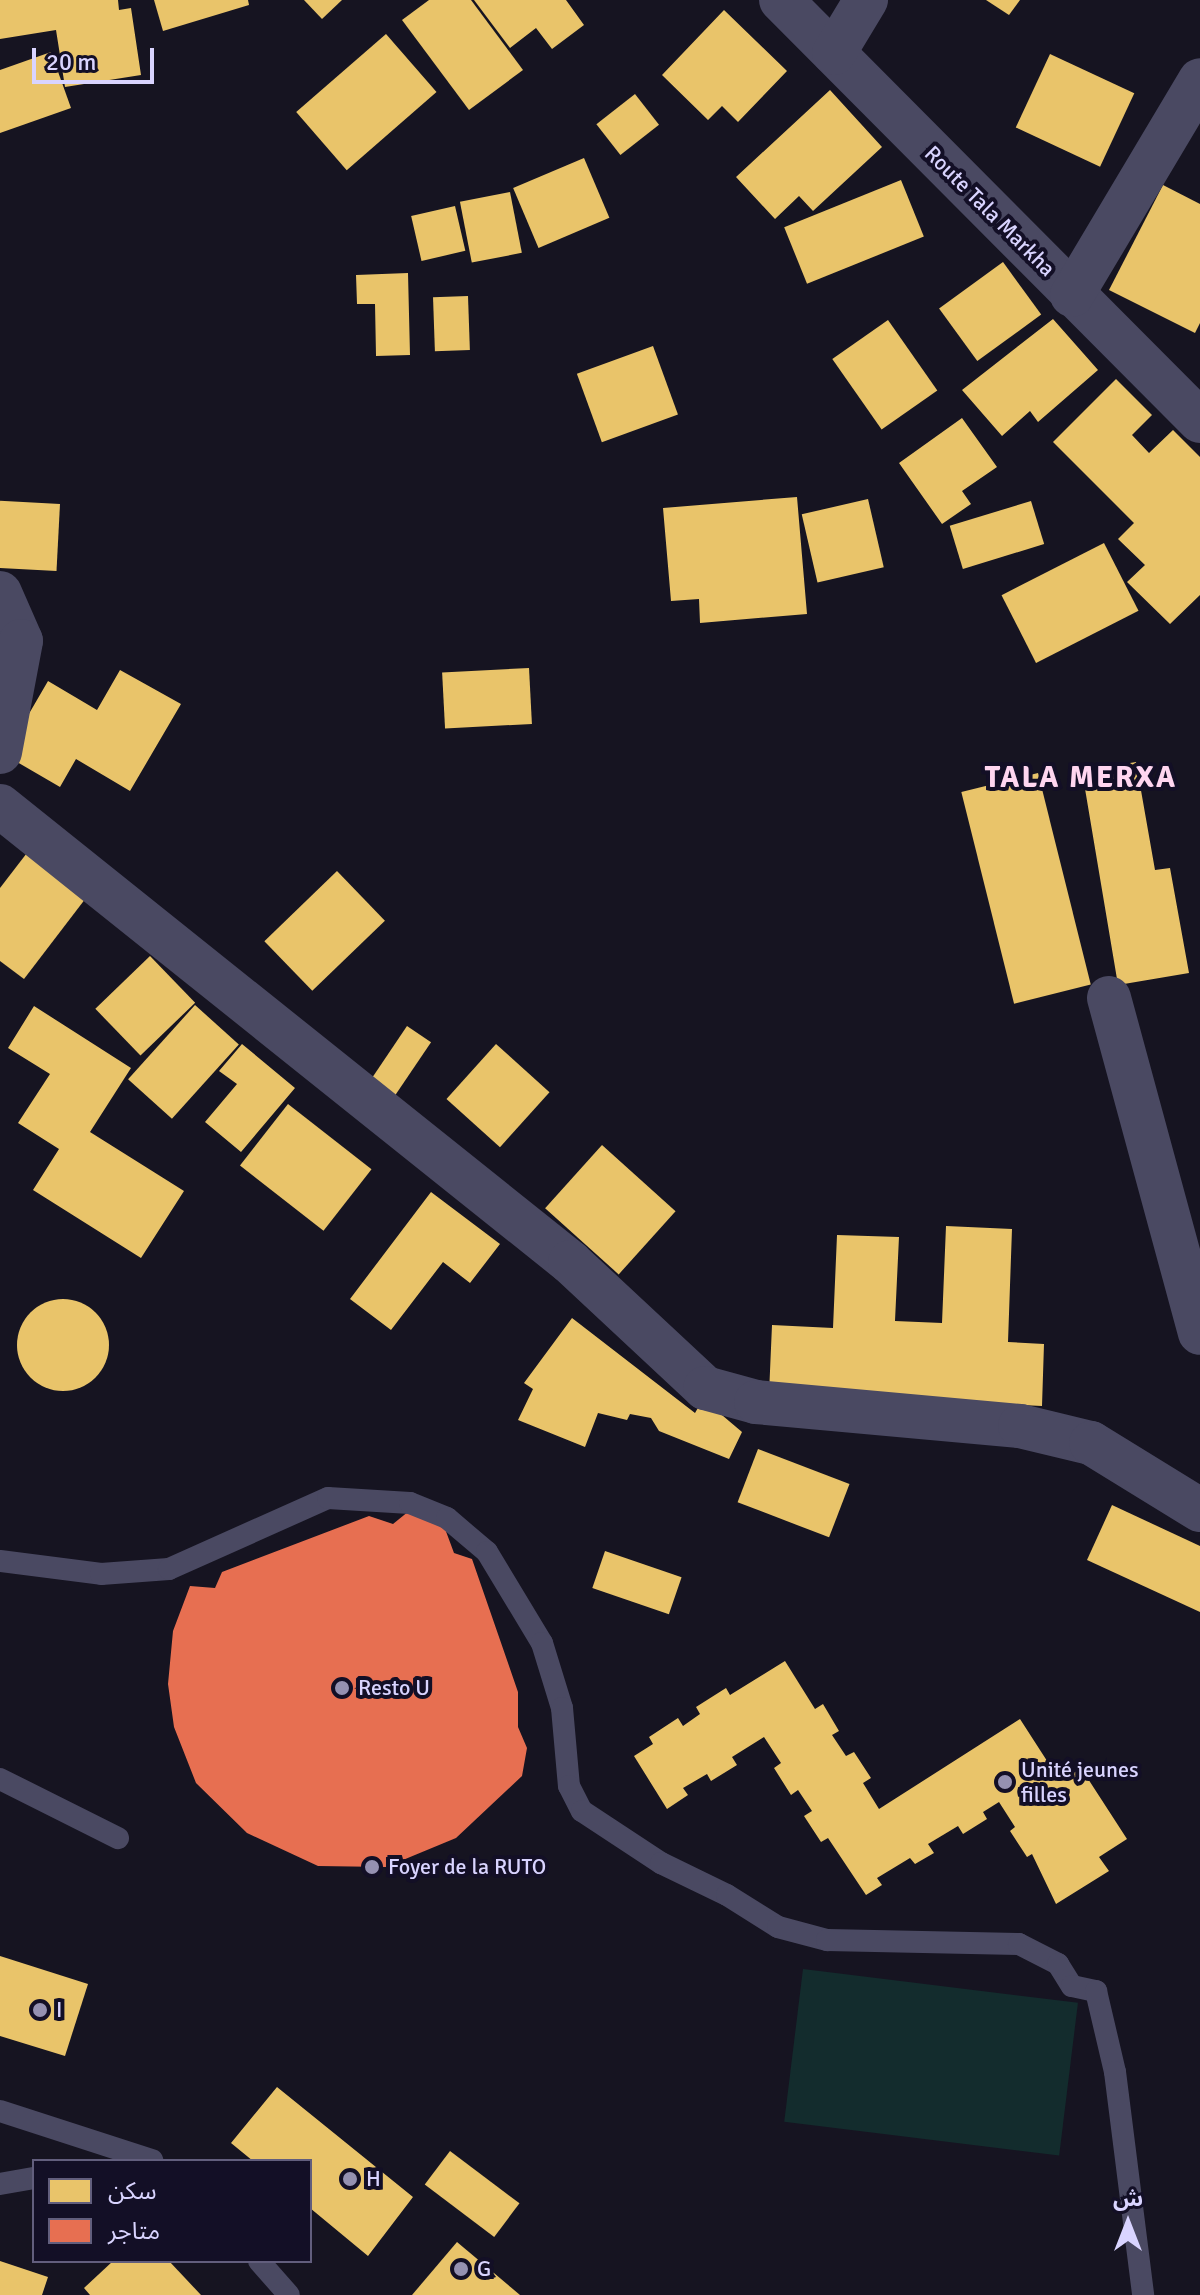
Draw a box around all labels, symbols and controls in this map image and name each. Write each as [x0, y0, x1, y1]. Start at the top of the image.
scale bar [36, 32, 158, 82]
text: 20 m [46, 47, 96, 77]
street label: Route Tala Markha [919, 140, 1061, 282]
district label: TALA MERXA [985, 760, 1177, 796]
place label: Resto U [358, 1675, 430, 1701]
marker: Resto U [333, 1679, 351, 1697]
place label: Unité jeunes filles [1021, 1756, 1139, 1808]
marker: Unité jeunes filles [996, 1773, 1014, 1791]
place label: Foyer de la RUTO [388, 1854, 546, 1880]
marker: Foyer de la RUTO [363, 1858, 381, 1876]
place label: I [56, 1997, 62, 2023]
marker: I [31, 2001, 49, 2019]
legend [32, 2159, 312, 2263]
place label: H [366, 2166, 381, 2192]
marker: H [341, 2170, 359, 2188]
text: سكن [108, 2176, 157, 2206]
north arrow [1088, 2183, 1168, 2263]
text: ش [1113, 2185, 1143, 2212]
text: متاجر [108, 2216, 160, 2246]
place label: G [477, 2256, 491, 2282]
marker: G [452, 2260, 470, 2278]

